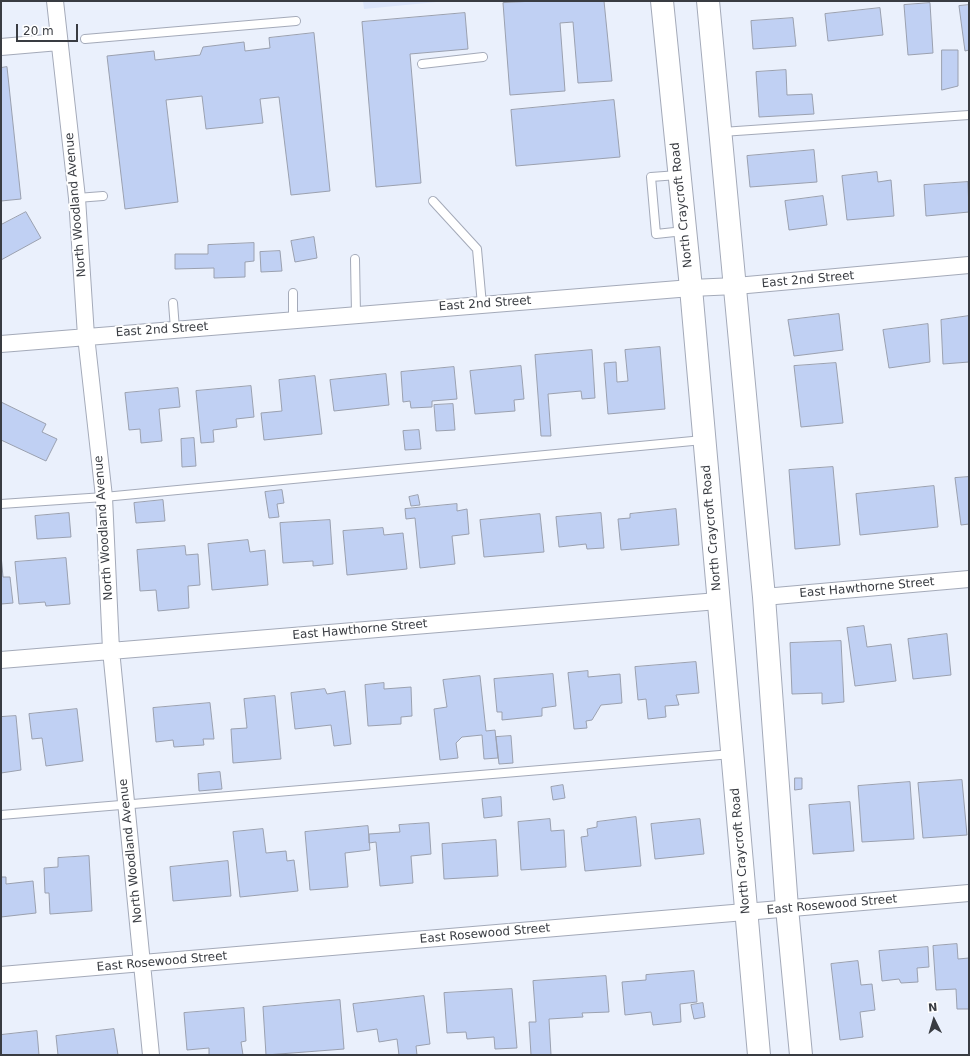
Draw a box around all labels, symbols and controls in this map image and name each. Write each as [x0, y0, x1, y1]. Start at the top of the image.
scale bar [18, 16, 80, 42]
text: 20 m [23, 24, 54, 38]
street label: North Woodland Avenue [63, 132, 89, 278]
street label: North Craycroft Road [668, 141, 696, 269]
street label: East 2nd Street [761, 269, 855, 291]
street label: East 2nd Street [438, 294, 532, 314]
street label: East 2nd Street [115, 320, 209, 340]
street label: North Woodland Avenue [92, 455, 116, 601]
street label: North Craycroft Road [699, 464, 725, 592]
street label: East Hawthorne Street [799, 575, 935, 601]
street label: East Hawthorne Street [292, 617, 428, 643]
street label: North Woodland Avenue [116, 778, 146, 924]
street label: North Craycroft Road [728, 787, 754, 915]
street label: East Rosewood Street [766, 892, 898, 918]
street label: East Rosewood Street [419, 921, 551, 947]
street label: East Rosewood Street [96, 949, 228, 975]
north arrow [914, 1000, 954, 1040]
text: N [928, 1001, 938, 1014]

